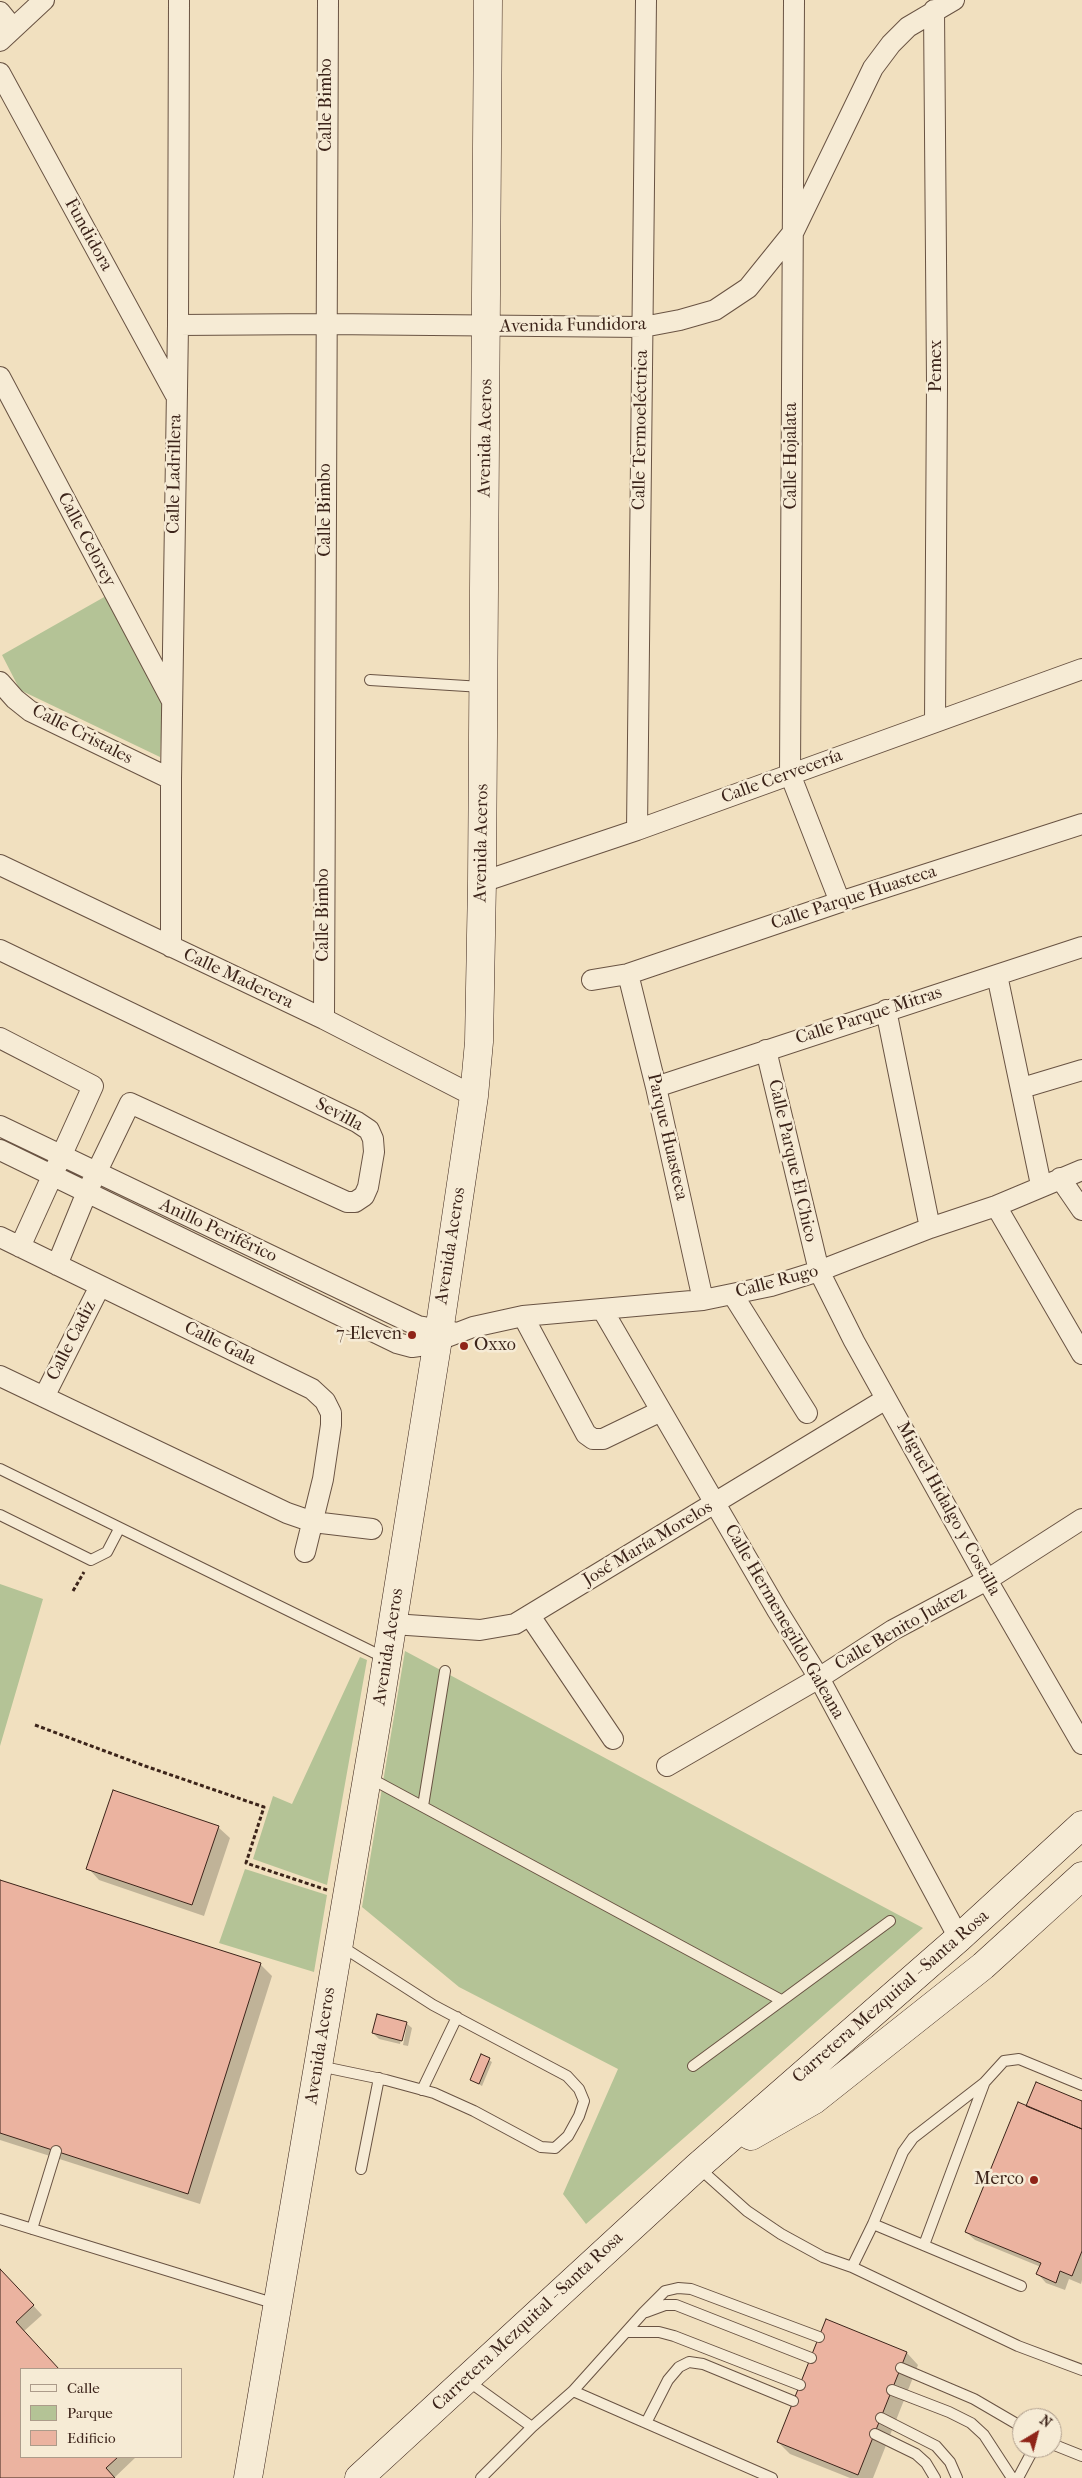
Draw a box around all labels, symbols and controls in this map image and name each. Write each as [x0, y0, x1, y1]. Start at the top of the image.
street label: Calle Bimbo [316, 58, 338, 152]
street label: Fundidora [59, 195, 117, 275]
street label: Avenida Fundidora [500, 314, 646, 338]
street label: Pemex [926, 340, 948, 392]
street label: Calle Termoeléctrica [629, 350, 653, 510]
street label: Avenida Aceros [474, 379, 498, 497]
street label: Calle Hojalata [781, 402, 803, 510]
street label: Calle Ladrillera [163, 414, 187, 534]
street label: Calle Bimbo [315, 463, 337, 557]
street label: Calle Celorey [52, 489, 120, 591]
street label: Calle Cristales [28, 700, 136, 770]
street label: Calle Cervecería [718, 745, 846, 809]
street label: Avenida Aceros [470, 784, 494, 902]
street label: Calle Parque Huasteca [769, 861, 939, 935]
street label: Calle Bimbo [313, 868, 335, 962]
street label: Calle Maderera [180, 944, 296, 1014]
street label: Calle Parque Mitras [793, 982, 945, 1050]
street label: Parque Huasteca [642, 1071, 692, 1203]
street label: Calle Parque El Chico [763, 1078, 821, 1244]
street label: Sevilla [312, 1094, 366, 1136]
street label: Avenida Aceros [431, 1186, 471, 1306]
street label: Anillo Periférico [156, 1194, 280, 1268]
street label: Calle Rugo [733, 1261, 821, 1303]
street label: Calle Cadiz [43, 1298, 101, 1384]
street label: Calle Gala [180, 1317, 260, 1371]
place label: 7-Eleven [336, 1324, 402, 1346]
marker: 7-Eleven [406, 1329, 418, 1341]
place label: Oxxo [474, 1335, 516, 1357]
marker: Oxxo [458, 1340, 470, 1352]
street label: Miguel Hidalgo y Costilla [891, 1418, 1005, 1600]
street label: José María Morelos [579, 1497, 717, 1591]
street label: Calle Hermenegildo Galeana [719, 1521, 849, 1723]
street label: Calle Benito Juárez [831, 1583, 971, 1675]
street label: Avenida Aceros [369, 1587, 409, 1707]
street label: Carretera Mezquital - Santa Rosa [788, 1906, 994, 2088]
street label: Avenida Aceros [301, 1986, 341, 2106]
place label: Merco [974, 2169, 1024, 2191]
marker: Merco [1028, 2174, 1040, 2186]
street label: Carretera Mezquital - Santa Rosa [428, 2228, 628, 2416]
legend [20, 2368, 182, 2458]
text: Calle [67, 2379, 100, 2397]
text: Parque [67, 2404, 113, 2422]
north arrow [1012, 2408, 1062, 2458]
text: N [1036, 2411, 1055, 2431]
text: Edificio [67, 2429, 116, 2447]

